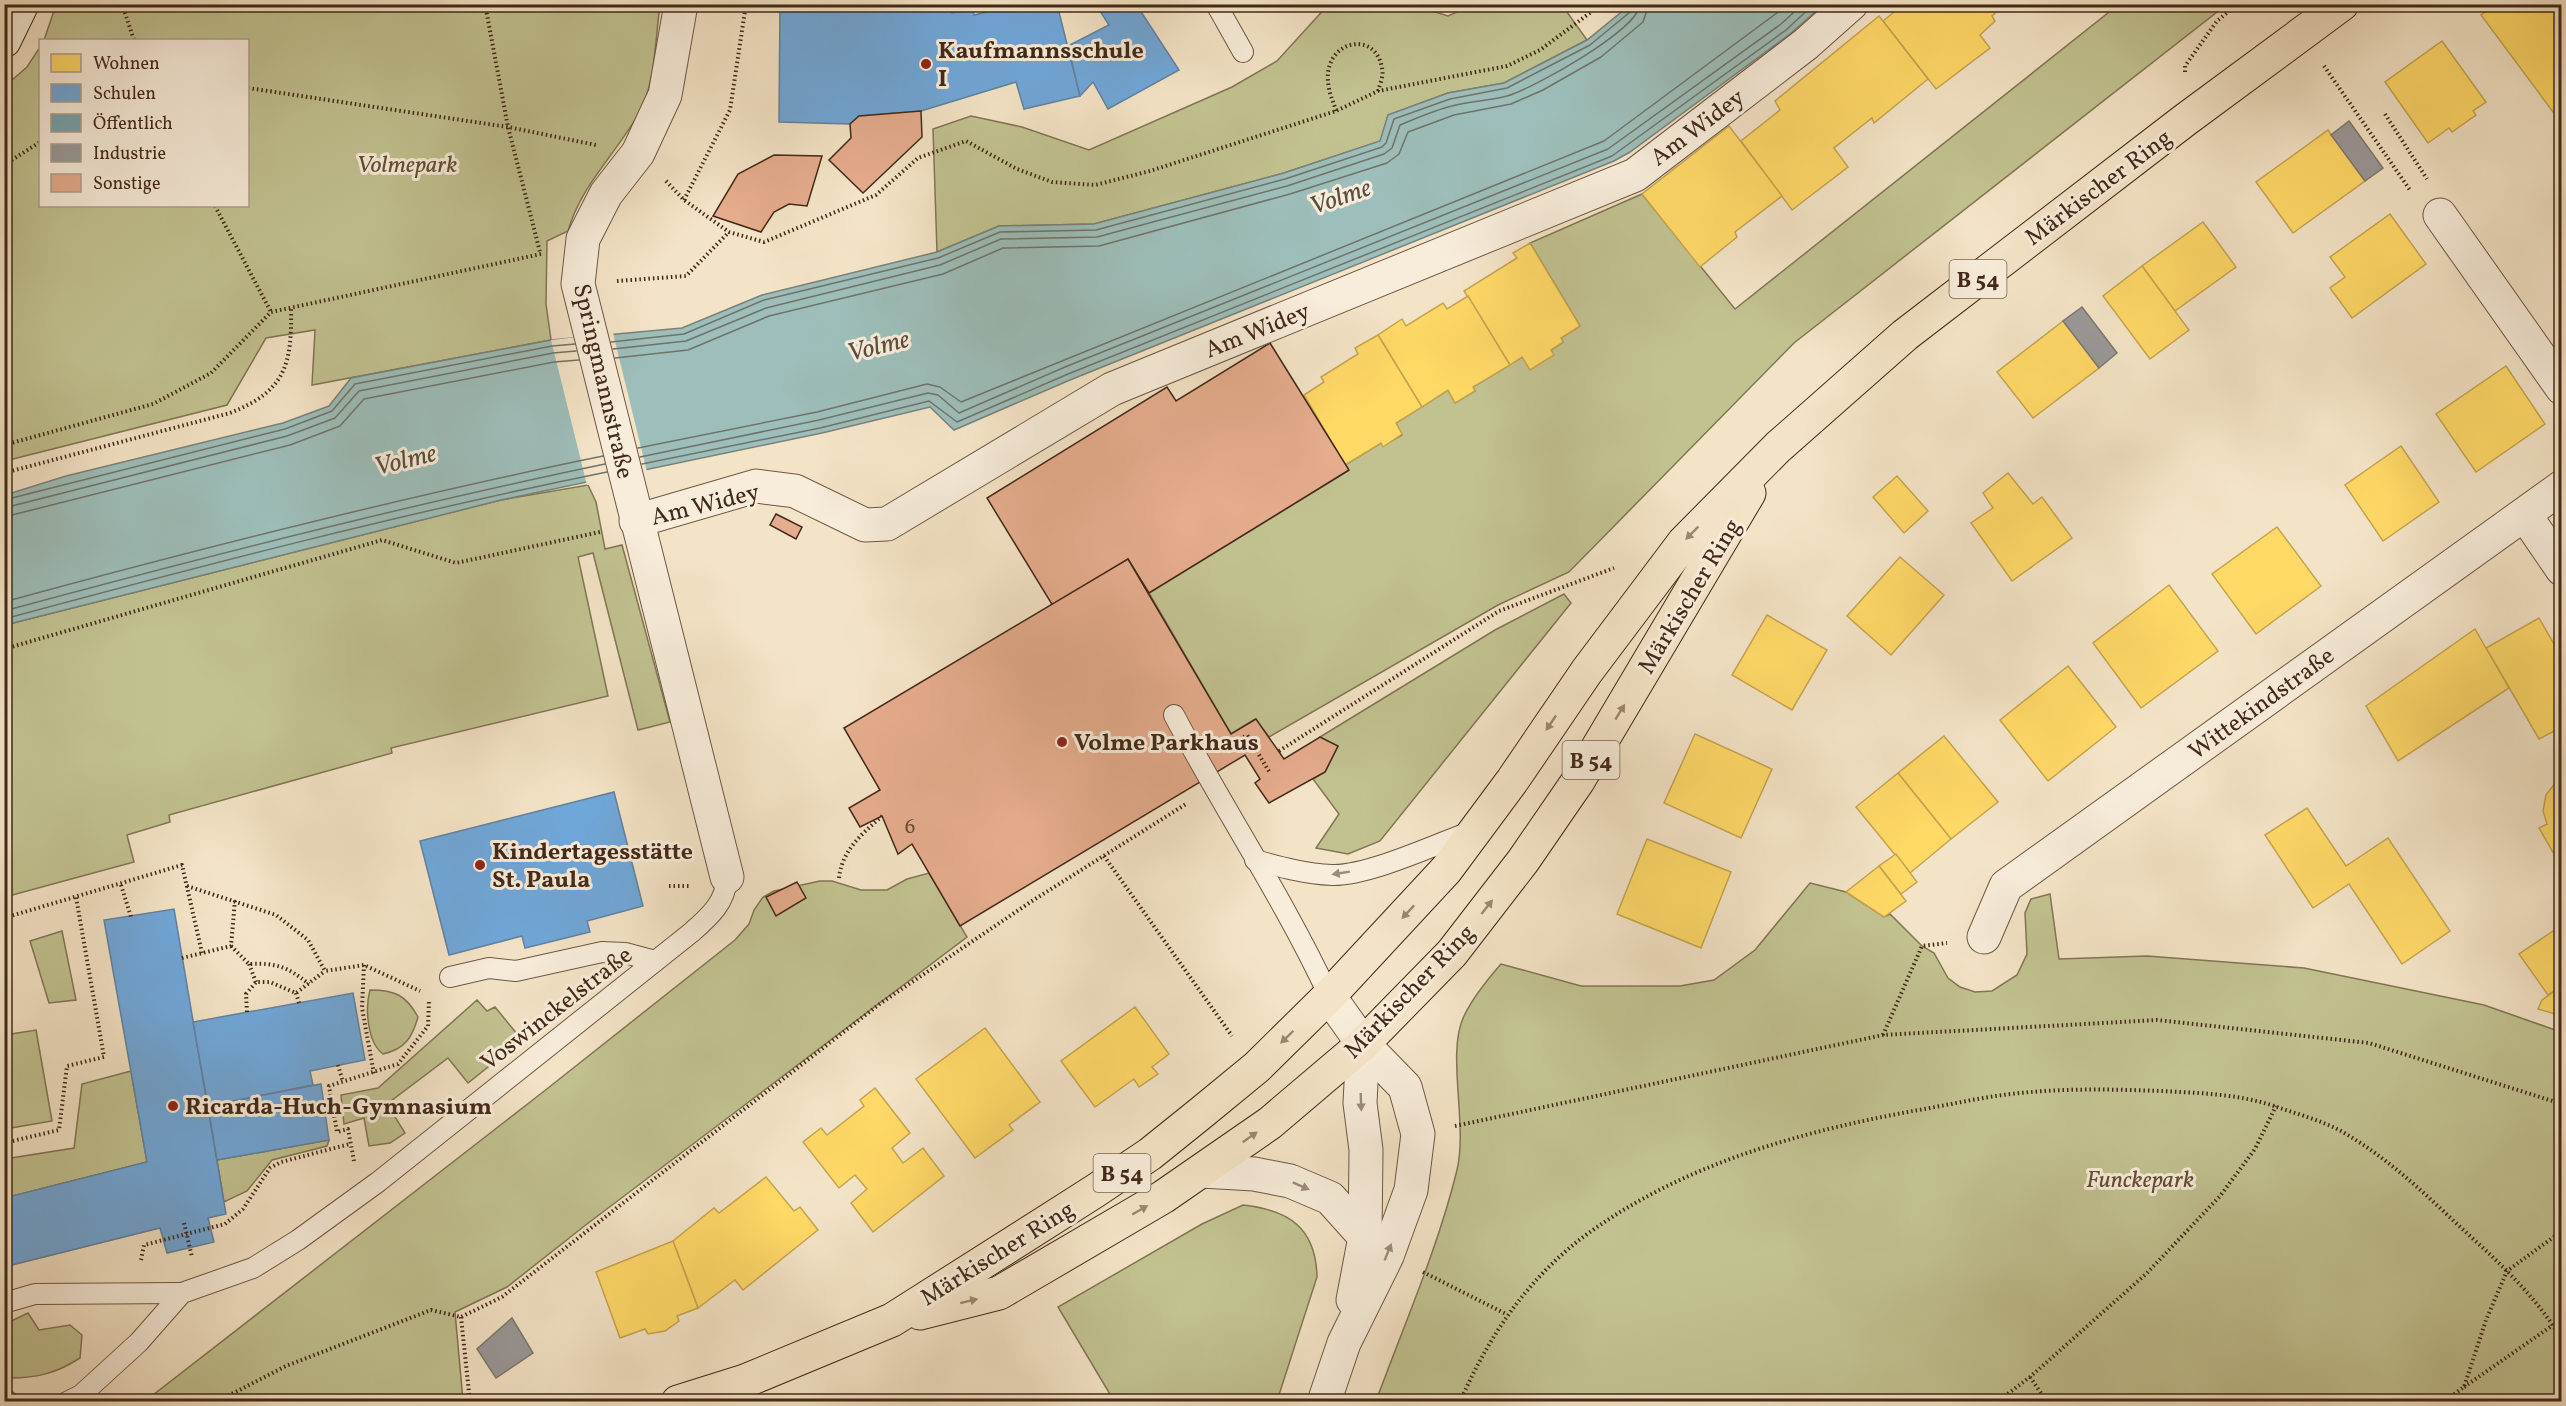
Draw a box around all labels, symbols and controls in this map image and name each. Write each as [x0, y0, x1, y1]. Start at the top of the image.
place label: Kaufmannsschule I [938, 35, 1144, 97]
legend [39, 39, 249, 207]
text: Wohnen [93, 52, 160, 77]
marker: Kaufmannsschule I [919, 57, 933, 71]
text: Schulen [93, 82, 156, 107]
street label: Am Widey [1644, 82, 1753, 175]
text: Öffentlich [93, 112, 173, 137]
street label: Märkischer Ring [2019, 122, 2180, 255]
text: Industrie [93, 142, 166, 167]
park label: Volmepark [357, 149, 457, 183]
water label: Volme [1305, 170, 1377, 225]
text: Sonstige [93, 172, 160, 197]
road number: B 54 [1950, 260, 2006, 298]
street label: Springmannstraße [563, 281, 641, 482]
street label: Am Widey [1200, 295, 1315, 368]
water label: Volme [844, 322, 914, 372]
water label: Volme [371, 436, 441, 486]
street label: Am Widey [648, 476, 763, 536]
street label: Märkischer Ring [1631, 513, 1751, 681]
one-way arrow [1686, 525, 1700, 539]
street label: Wittekindstraße [2182, 640, 2342, 769]
one-way arrow [1615, 704, 1626, 720]
one-way arrow [1545, 715, 1557, 731]
place label: Volme Parkhaus [1074, 727, 1259, 761]
marker: Volme Parkhaus [1055, 735, 1069, 749]
road number: B 54 [1562, 741, 1620, 779]
house number: 6 [905, 813, 915, 842]
place label: Kindertagesstätte St. Paula [492, 836, 693, 898]
marker: Kindertagesstätte St. Paula [473, 858, 487, 872]
one-way arrow [1331, 868, 1350, 877]
one-way arrow [1481, 900, 1493, 916]
one-way arrow [1402, 905, 1416, 919]
street label: Märkischer Ring [1337, 917, 1484, 1067]
street label: Voswinckelstraße [474, 939, 640, 1080]
one-way arrow [1280, 1030, 1295, 1044]
place label: Ricarda-Huch-Gymnasium [185, 1091, 492, 1125]
one-way arrow [1356, 1092, 1365, 1111]
marker: Ricarda-Huch-Gymnasium [166, 1099, 180, 1113]
one-way arrow [1242, 1131, 1258, 1143]
road number: B 54 [1094, 1154, 1150, 1192]
park label: Funckepark [2086, 1164, 2194, 1198]
one-way arrow [1293, 1181, 1310, 1190]
street label: Märkischer Ring [914, 1194, 1082, 1316]
one-way arrow [1132, 1205, 1149, 1215]
one-way arrow [1384, 1243, 1393, 1261]
one-way arrow [959, 1295, 978, 1305]

